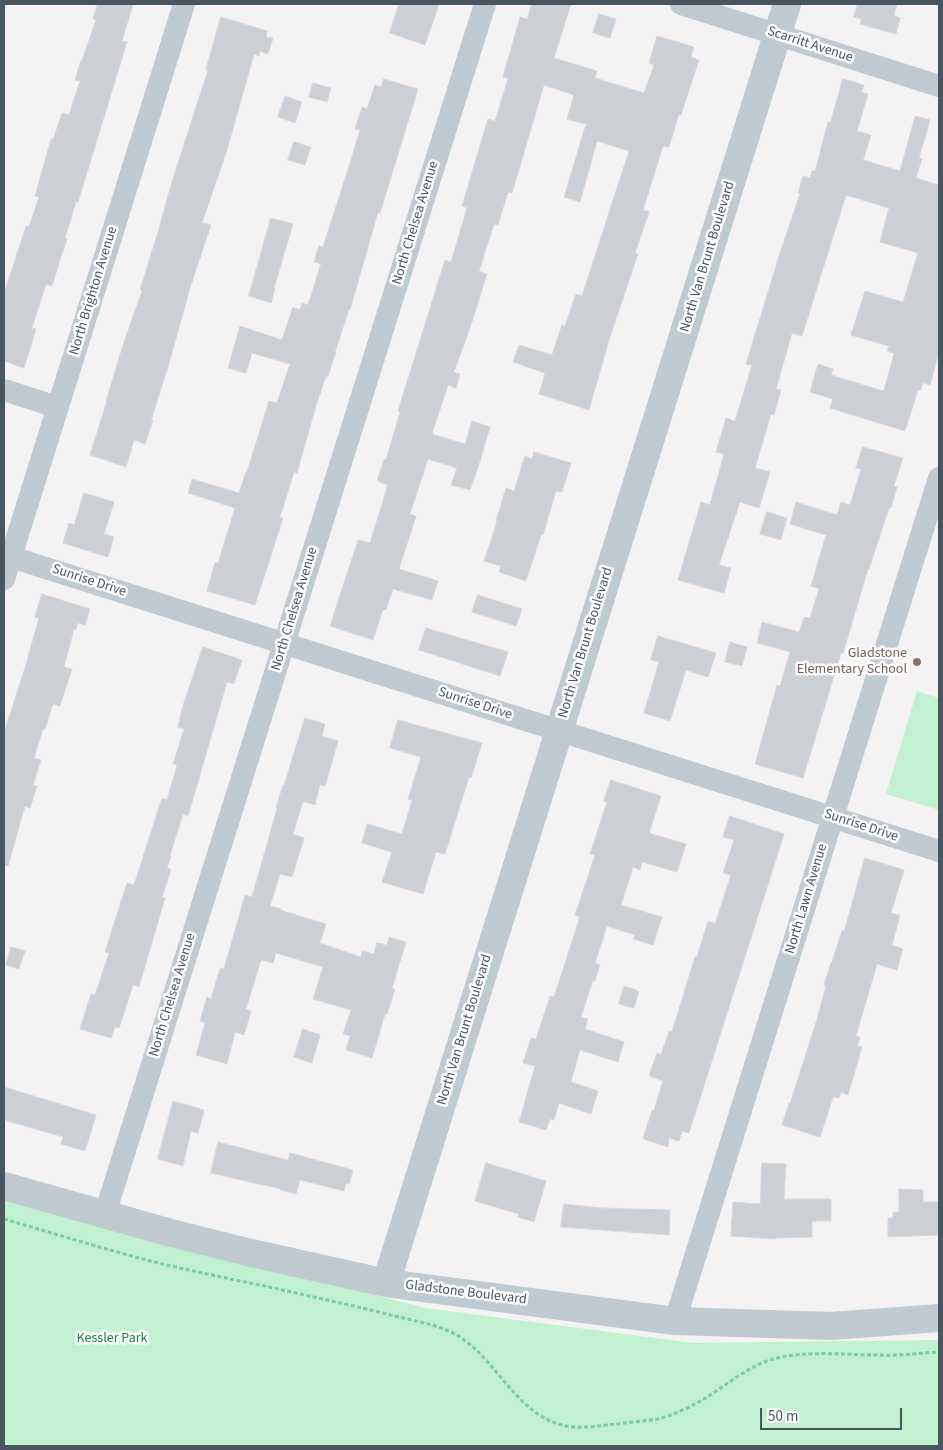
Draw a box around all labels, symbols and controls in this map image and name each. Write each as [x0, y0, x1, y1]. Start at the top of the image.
street label: Scarritt Avenue [765, 23, 855, 67]
street label: North Chelsea Avenue [389, 159, 443, 287]
street label: North Van Brunt Boulevard [677, 180, 739, 334]
street label: North Brighton Avenue [66, 225, 122, 357]
street label: North Chelsea Avenue [268, 545, 322, 673]
street label: Sunrise Drive [50, 561, 128, 601]
street label: North Van Brunt Boulevard [555, 566, 617, 720]
place label: Gladstone Elementary School [797, 646, 907, 679]
marker: Gladstone Elementary School [911, 656, 923, 668]
street label: Sunrise Drive [436, 684, 514, 724]
street label: Sunrise Drive [822, 806, 900, 846]
street label: North Lawn Avenue [782, 842, 832, 956]
street label: North Chelsea Avenue [146, 931, 200, 1059]
street label: North Van Brunt Boulevard [434, 953, 496, 1107]
street label: Gladstone Boulevard [404, 1277, 528, 1309]
park label: Kessler Park [76, 1331, 148, 1347]
scale bar [763, 1398, 906, 1430]
text: 50 m [768, 1406, 798, 1427]

